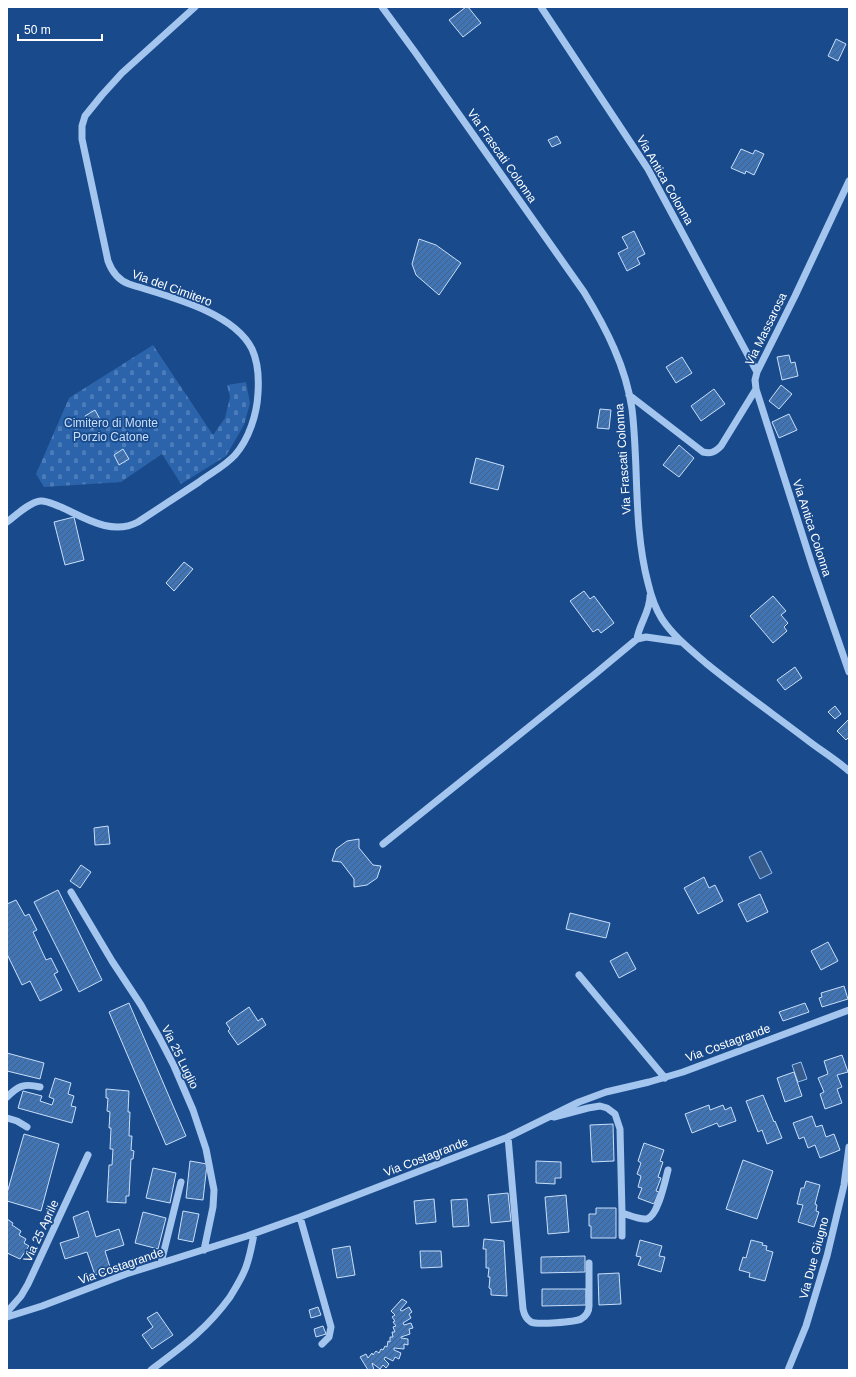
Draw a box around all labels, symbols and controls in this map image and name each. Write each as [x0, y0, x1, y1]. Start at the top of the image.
scale bar [18, 16, 102, 42]
text: 50 m [24, 23, 51, 37]
street label: Via Frascati Colonna [464, 106, 540, 206]
street label: Via Antica Colonna [634, 133, 697, 228]
street label: Via del Cimitero [130, 267, 214, 309]
street label: Via Massarosa [742, 290, 790, 368]
street label: Via Frascati Colonna [612, 403, 634, 515]
park label: Cimitero di Monte Porzio Catone [64, 416, 158, 444]
street label: Via Antica Colonna [790, 478, 834, 579]
street label: Via Costagrande [684, 1021, 773, 1065]
street label: Via 25 Luglio [159, 1023, 202, 1091]
street label: Via Costagrande [382, 1134, 470, 1180]
street label: Via 25 Aprile [20, 1197, 62, 1264]
street label: Via Due Giugno [796, 1215, 832, 1301]
street label: Via Costagrande [77, 1245, 166, 1287]

